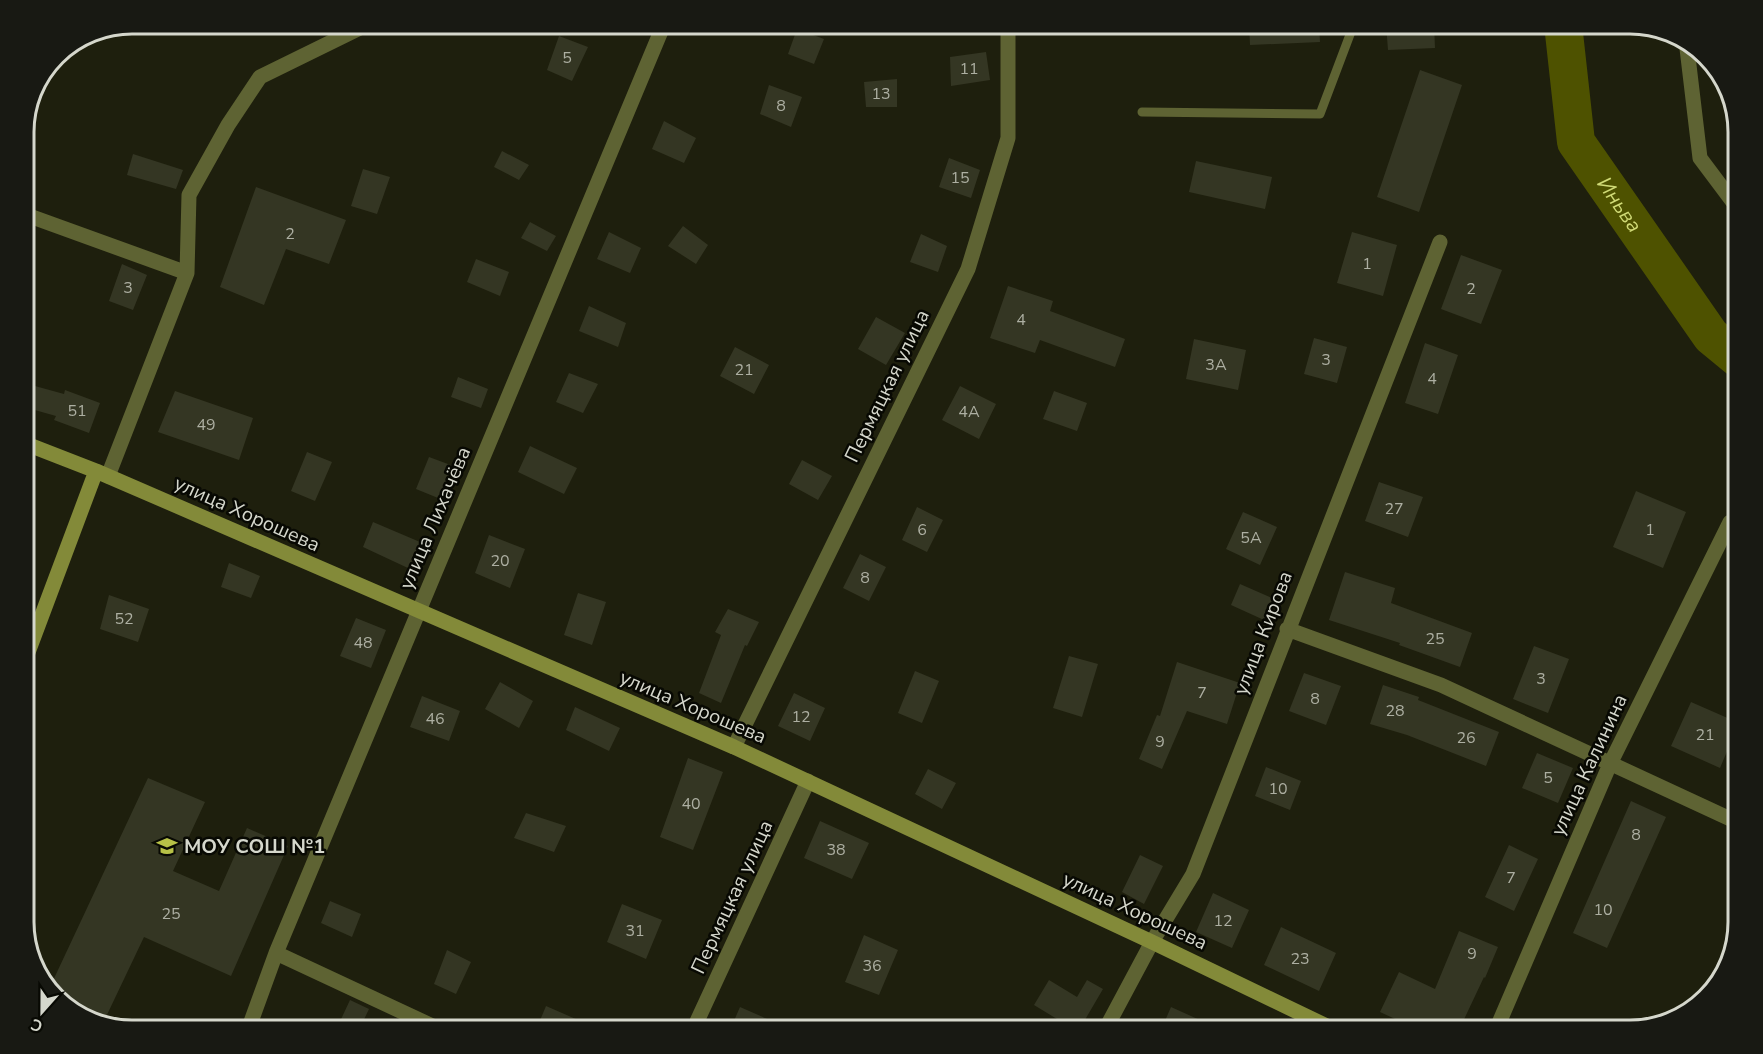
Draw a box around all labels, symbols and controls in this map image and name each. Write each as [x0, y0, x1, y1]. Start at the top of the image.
house number: 5 [562, 47, 572, 69]
house number: 11 [959, 58, 979, 80]
house number: 13 [871, 83, 891, 105]
house number: 8 [776, 95, 786, 117]
house number: 15 [950, 167, 970, 189]
water label: Иньва [1590, 171, 1649, 238]
house number: 2 [285, 223, 295, 245]
house number: 1 [1362, 253, 1372, 275]
house number: 3 [123, 277, 133, 299]
house number: 2 [1466, 278, 1476, 300]
street label: Пермяцкая улица [838, 305, 936, 467]
house number: 4 [1016, 309, 1026, 331]
house number: 3 [1321, 349, 1331, 371]
house number: 3А [1205, 354, 1227, 376]
house number: 21 [734, 359, 754, 381]
house number: 4 [1427, 368, 1437, 390]
house number: 51 [67, 400, 87, 422]
house number: 4А [958, 401, 980, 423]
house number: 49 [196, 414, 216, 436]
street label: улица Лихачёва [393, 443, 477, 593]
street label: улица Хорошева [170, 470, 324, 558]
house number: 27 [1384, 498, 1404, 520]
house number: 6 [917, 519, 927, 541]
house number: 1 [1645, 519, 1655, 541]
house number: 5А [1240, 527, 1262, 549]
house number: 20 [490, 550, 510, 572]
house number: 8 [860, 567, 870, 589]
street label: улица Кирова [1227, 567, 1299, 699]
house number: 52 [114, 608, 134, 630]
house number: 25 [1425, 628, 1445, 650]
house number: 48 [353, 632, 373, 654]
street label: улица Хорошева [616, 664, 770, 750]
house number: 3 [1536, 668, 1546, 690]
house number: 7 [1197, 682, 1207, 704]
house number: 8 [1310, 688, 1320, 710]
street label: улица Калинина [1544, 690, 1634, 840]
house number: 28 [1385, 700, 1405, 722]
house number: 12 [791, 706, 811, 728]
house number: 46 [425, 708, 445, 730]
house number: 21 [1695, 724, 1715, 746]
house number: 26 [1456, 727, 1476, 749]
house number: 9 [1155, 731, 1165, 753]
house number: 5 [1543, 767, 1553, 789]
house number: 10 [1268, 778, 1288, 800]
house number: 40 [681, 793, 701, 815]
street label: Пермяцкая улица [685, 816, 779, 978]
house number: 8 [1631, 824, 1641, 846]
place label: МОУ СОШ №1 [184, 833, 325, 860]
school or university icon: МОУ СОШ №1 [155, 834, 179, 858]
house number: 38 [826, 839, 846, 861]
street label: улица Хорошева [1058, 866, 1212, 956]
house number: 7 [1506, 867, 1516, 889]
house number: 10 [1593, 899, 1613, 921]
house number: 25 [161, 903, 181, 925]
house number: 12 [1213, 910, 1233, 932]
house number: 31 [625, 920, 645, 942]
house number: 9 [1467, 943, 1477, 965]
house number: 23 [1290, 948, 1310, 970]
house number: 36 [862, 955, 882, 977]
north arrow [12, 982, 72, 1042]
text: С [28, 1013, 46, 1037]

